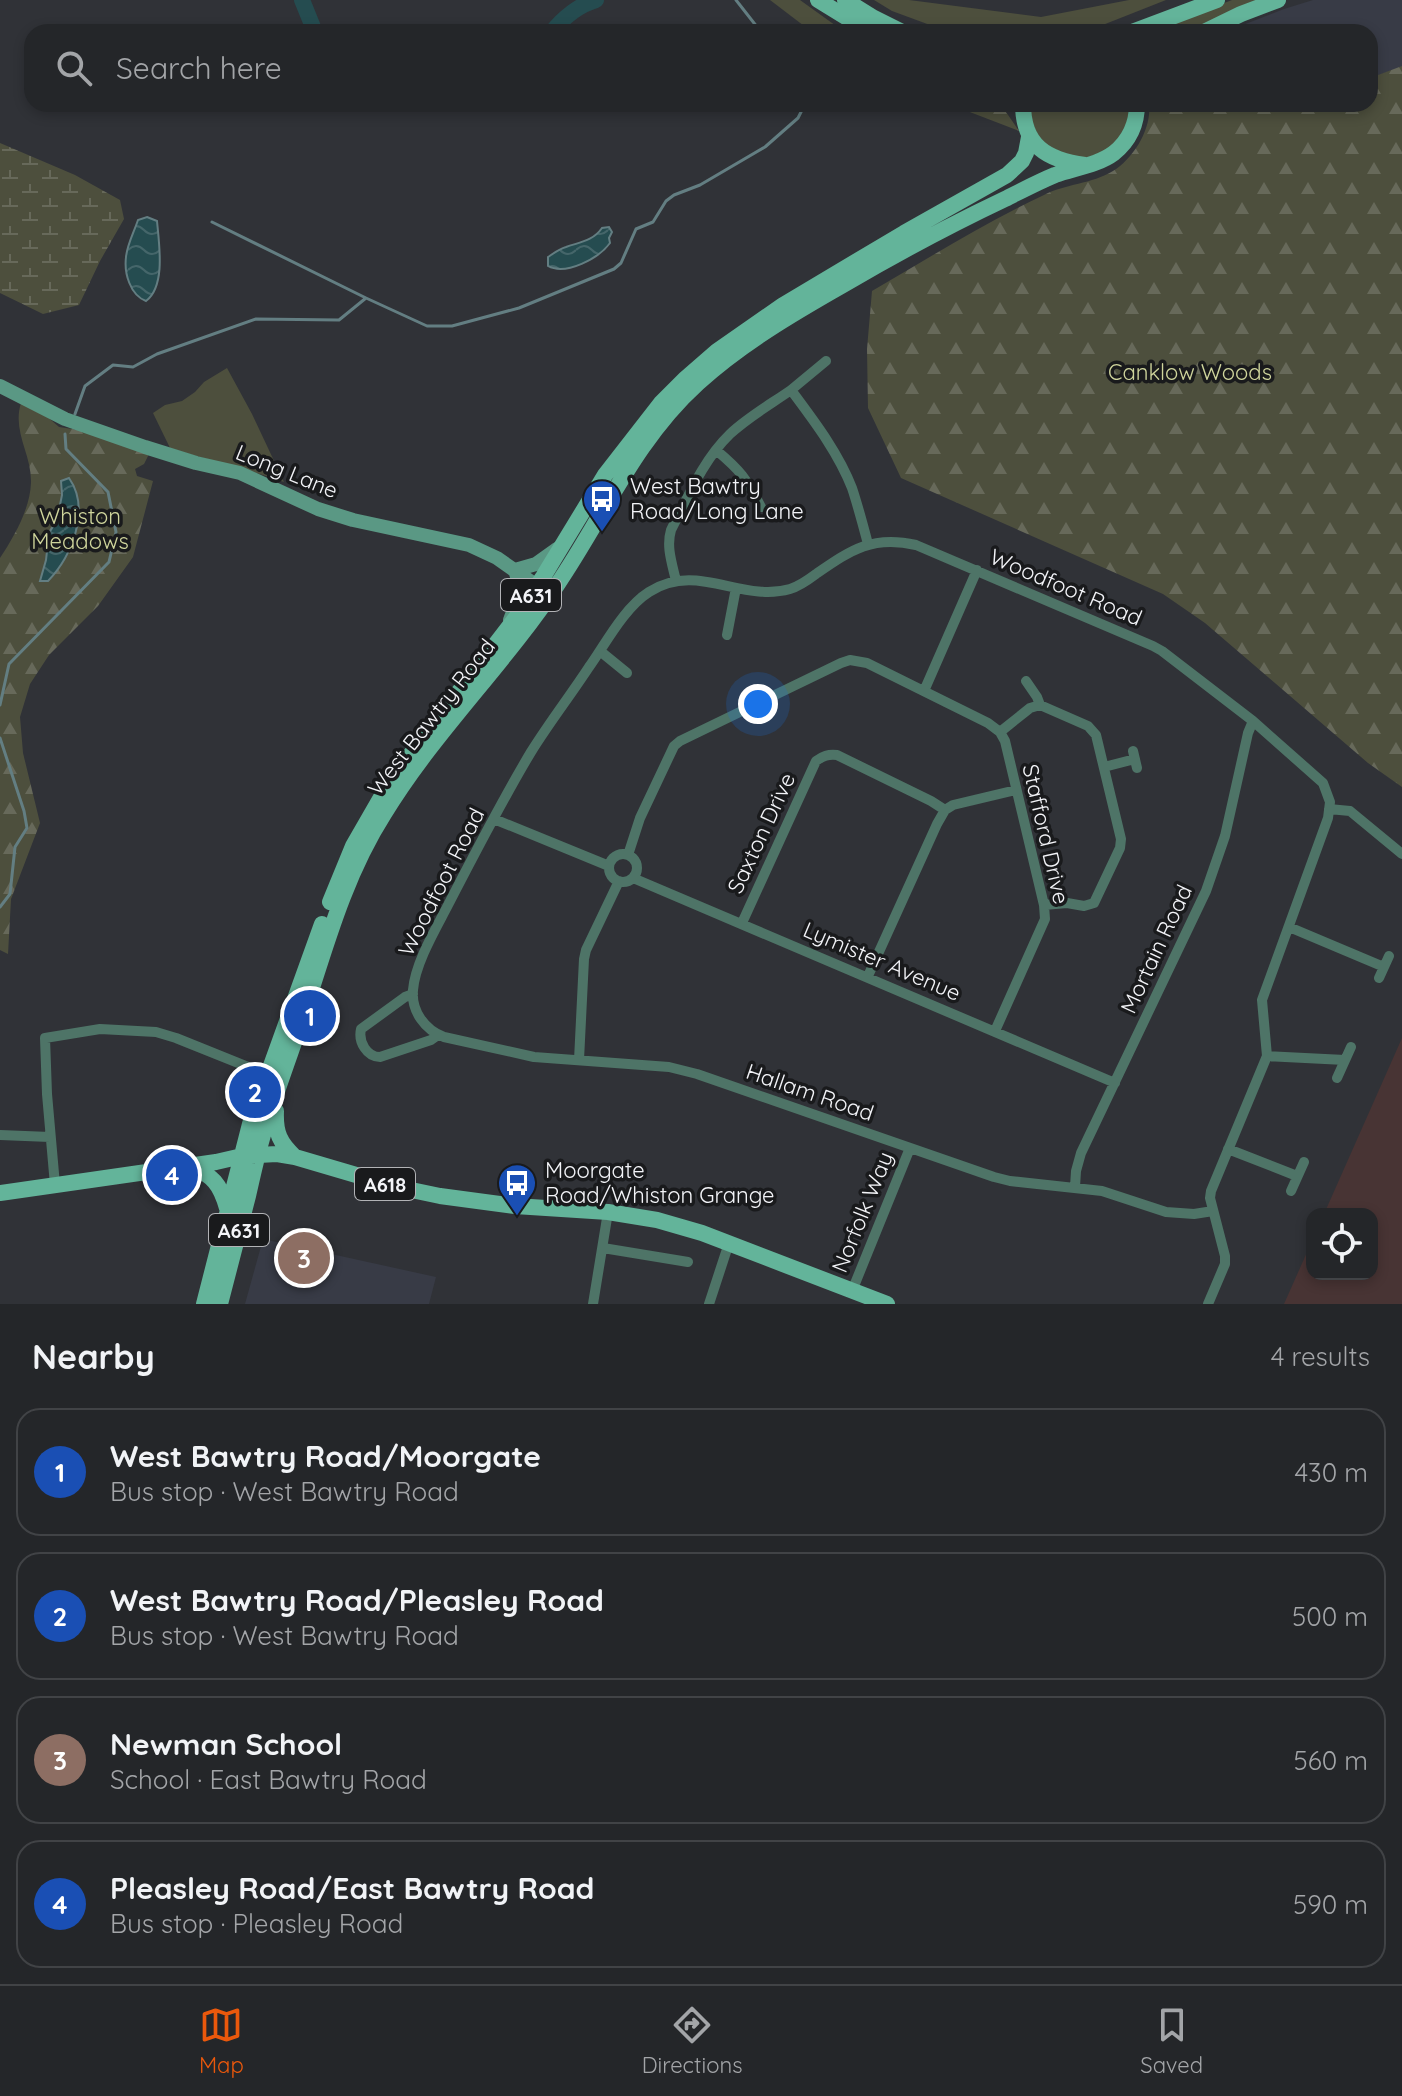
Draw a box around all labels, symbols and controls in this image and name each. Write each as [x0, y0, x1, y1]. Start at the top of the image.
search box [24, 24, 1378, 112]
icon: search [52, 46, 96, 90]
text: Search here [116, 49, 282, 87]
park label: Canklow Woods [1108, 358, 1272, 386]
street label: Long Lane [232, 438, 342, 504]
place label: West Bawtry Road/Long Lane [630, 472, 804, 525]
bus stop icon: West Bawtry Road/Long Lane [581, 478, 623, 533]
park label: Whiston Meadows [31, 502, 129, 555]
street label: Woodfoot Road [986, 542, 1146, 632]
road number: A631 [501, 579, 561, 611]
street label: West Bawtry Road [361, 633, 501, 801]
your location [738, 684, 778, 724]
street label: Stafford Drive [1016, 761, 1076, 907]
street label: Saxton Drive [721, 768, 801, 898]
street label: Woodfoot Road [392, 803, 490, 961]
street label: Mortain Road [1114, 880, 1198, 1018]
street label: Lymister Avenue [799, 915, 965, 1007]
pin: 1 [284, 986, 336, 1046]
street label: Hallam Road [742, 1057, 878, 1127]
pin: 2 [229, 1062, 281, 1122]
pin: 4 [146, 1145, 198, 1205]
street label: Norfolk Way [825, 1147, 899, 1277]
place label: Moorgate Road/Whiston Grange [545, 1156, 774, 1209]
bus stop icon: Moorgate Road/Whiston Grange [496, 1162, 538, 1217]
road number: A618 [355, 1168, 415, 1200]
map controls [1306, 1208, 1378, 1280]
button: locate [1306, 1208, 1378, 1280]
road number: A631 [209, 1214, 269, 1246]
pin: 3 [278, 1228, 330, 1288]
text: Nearby [32, 1335, 155, 1378]
text: 4 results [1271, 1340, 1370, 1373]
text: West Bawtry Road/Moorgate [110, 1437, 541, 1475]
text: 1 [55, 1456, 65, 1489]
text: 430 m [1294, 1456, 1368, 1489]
text: Bus stop · West Bawtry Road [110, 1475, 459, 1508]
text: West Bawtry Road/Pleasley Road [110, 1581, 604, 1619]
text: 2 [53, 1600, 67, 1633]
text: 500 m [1292, 1600, 1368, 1633]
text: Bus stop · West Bawtry Road [110, 1619, 459, 1652]
text: Newman School [110, 1725, 342, 1763]
text: 3 [53, 1744, 67, 1777]
text: 560 m [1294, 1744, 1368, 1777]
text: School · East Bawtry Road [110, 1763, 427, 1796]
text: Pleasley Road/East Bawtry Road [110, 1869, 594, 1907]
text: 4 [52, 1888, 68, 1921]
text: 590 m [1293, 1888, 1368, 1921]
text: Bus stop · Pleasley Road [110, 1907, 403, 1940]
tab: Map [199, 2003, 244, 2079]
tab: Directions [642, 2003, 742, 2079]
tab: Saved [1140, 2003, 1203, 2079]

